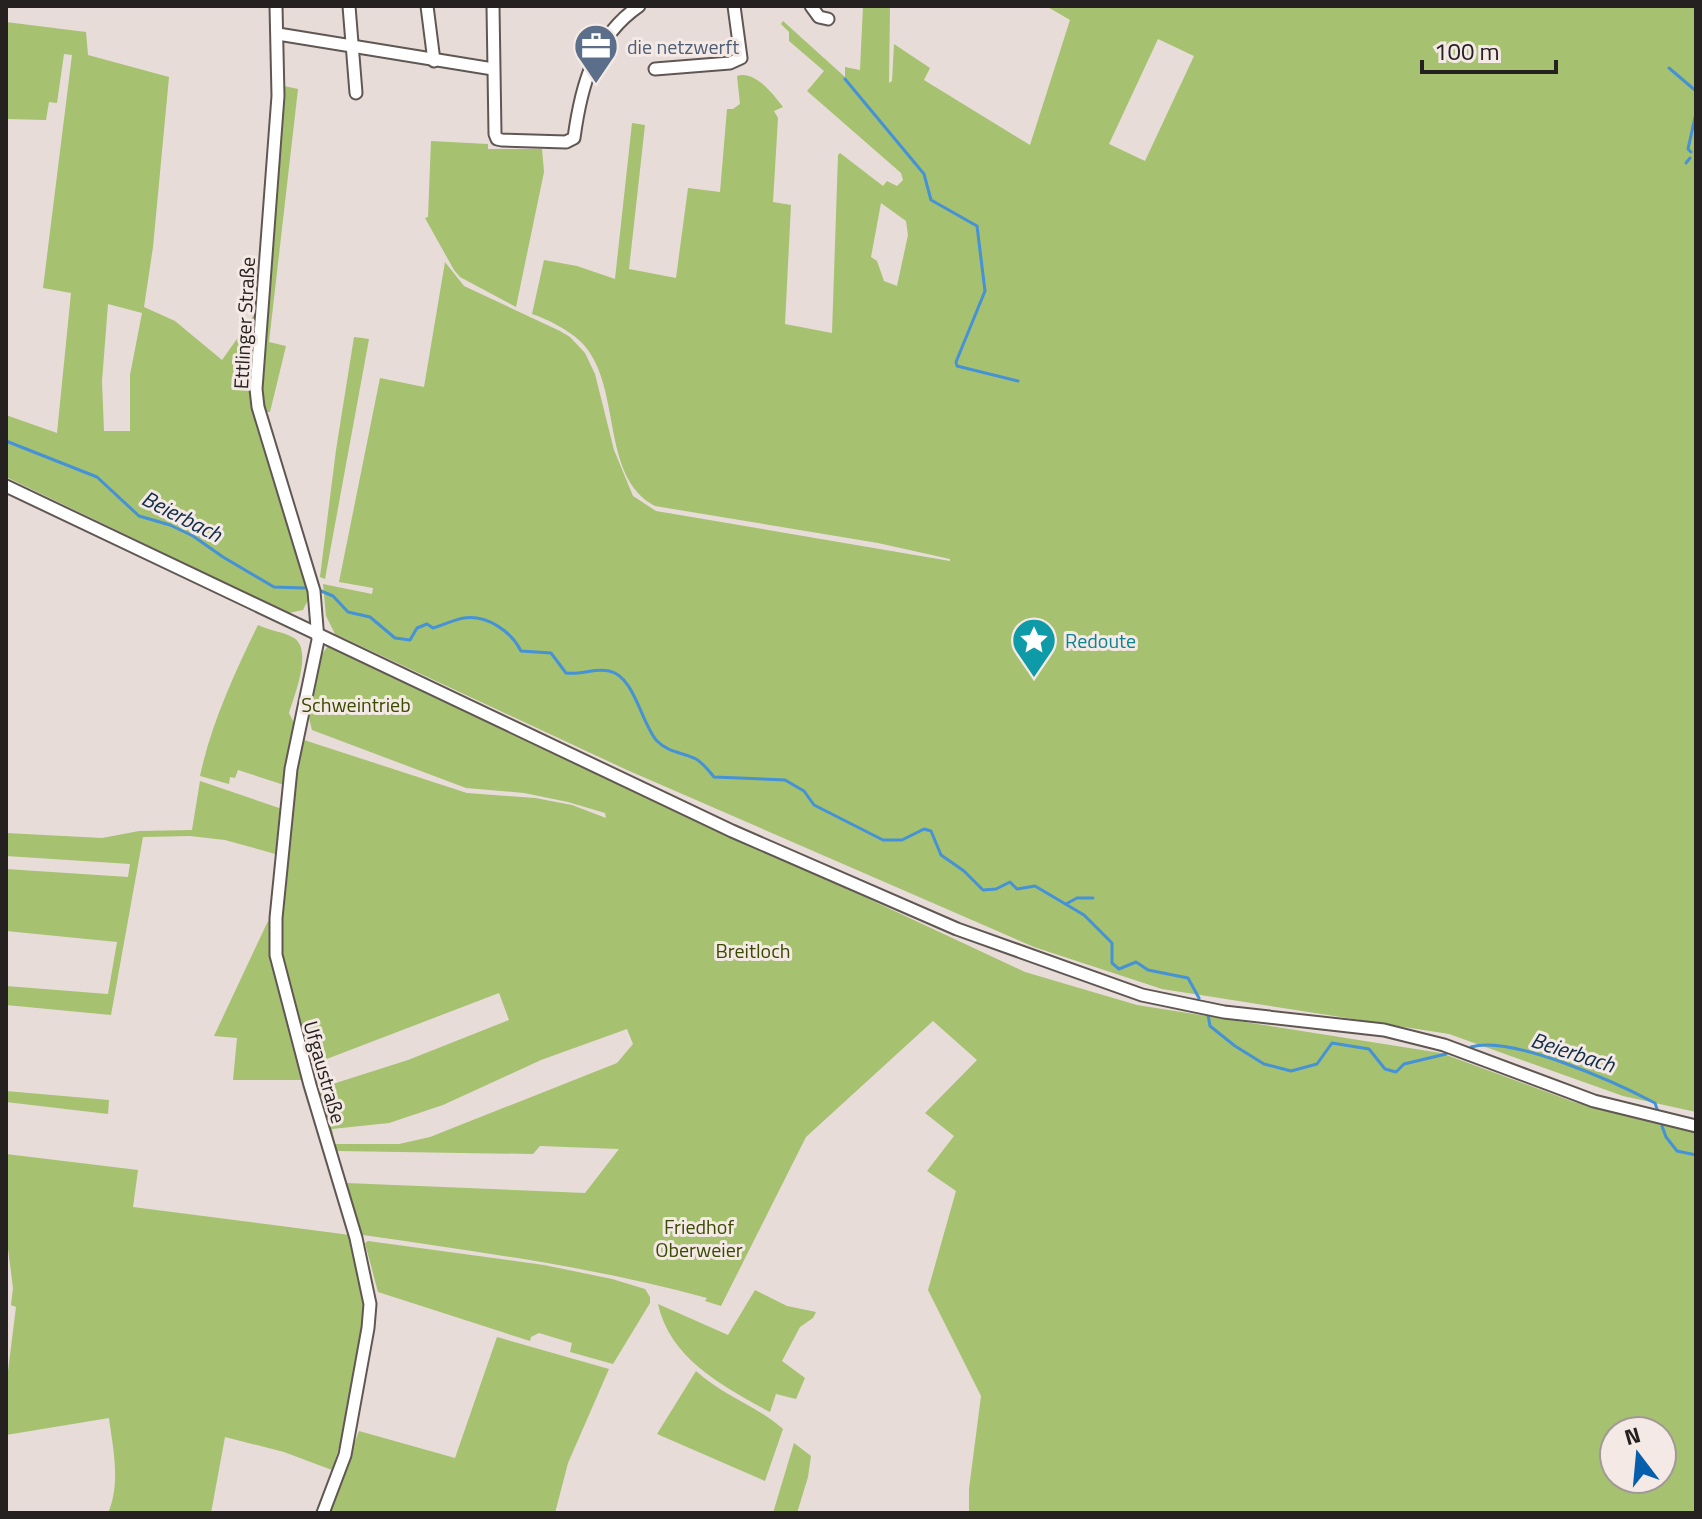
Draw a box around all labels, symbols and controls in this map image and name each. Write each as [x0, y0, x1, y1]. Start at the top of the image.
office icon: die netzwerft [572, 22, 620, 85]
scale bar [1422, 24, 1556, 74]
place label: die netzwerft [627, 31, 739, 62]
text: 100 m [1434, 33, 1500, 69]
street label: Ettlinger Straße [225, 256, 263, 390]
water label: Beierbach [136, 481, 229, 551]
place icon: Redoute [1010, 616, 1058, 679]
place label: Redoute [1065, 625, 1136, 656]
park label: Schweintrieb [301, 689, 411, 720]
park label: Breitloch [715, 935, 791, 966]
street label: Ufgaustraße [296, 1017, 354, 1127]
water label: Beierbach [1527, 1022, 1620, 1082]
park label: Friedhof Oberweier [655, 1211, 743, 1265]
north arrow [1598, 1415, 1678, 1495]
text: N [1620, 1417, 1645, 1454]

